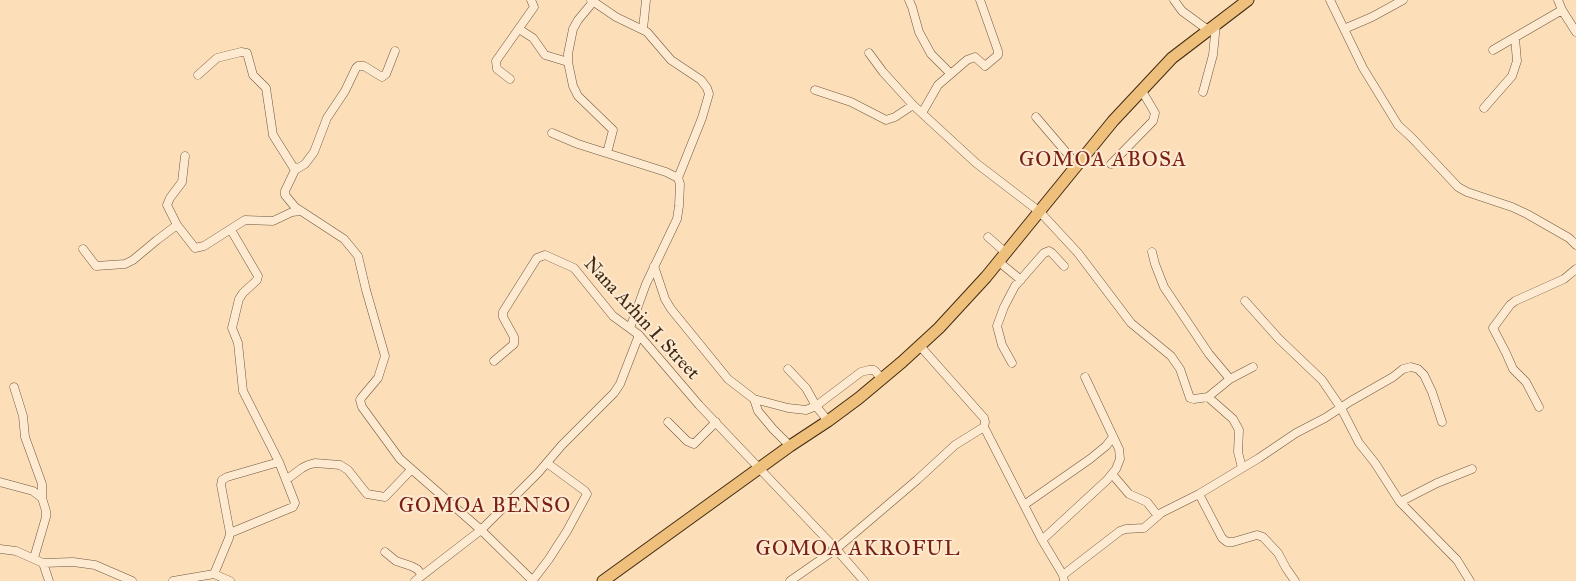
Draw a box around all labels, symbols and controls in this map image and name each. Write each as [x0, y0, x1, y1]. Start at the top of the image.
district label: GOMOA ABOSA [1018, 148, 1188, 174]
street label: Nana Arhin I. Street [578, 253, 704, 385]
district label: GOMOA BENSO [397, 494, 573, 520]
district label: GOMOA AKROFUL [754, 537, 962, 563]

